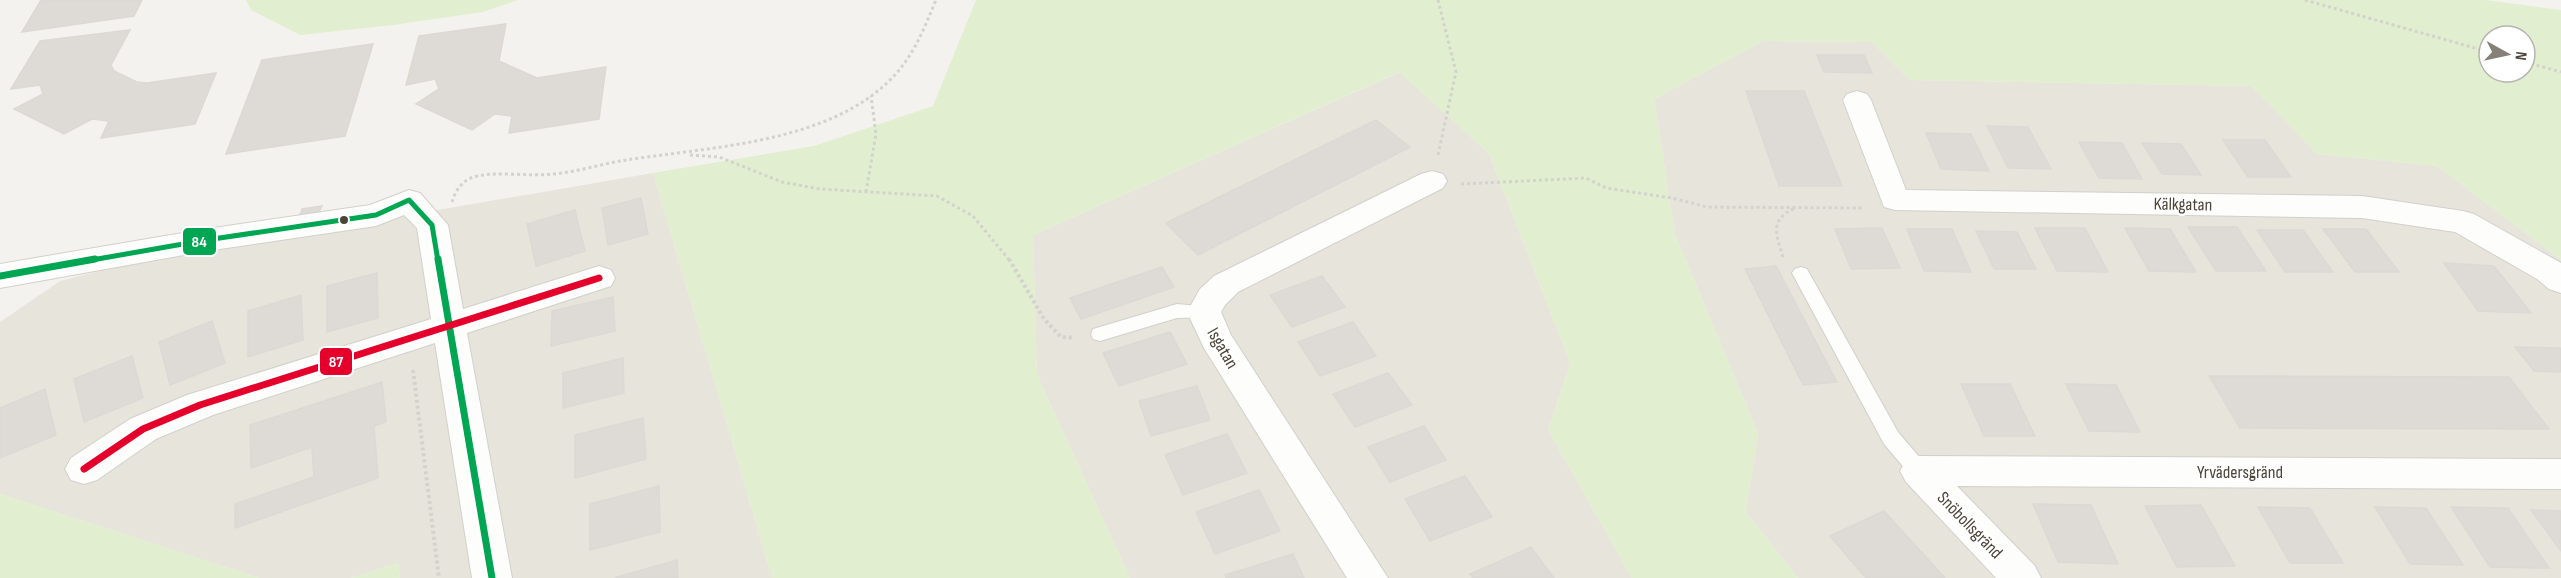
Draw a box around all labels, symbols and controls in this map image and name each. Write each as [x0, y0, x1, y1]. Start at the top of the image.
north arrow [2477, 24, 2537, 84]
text: N [2510, 50, 2530, 61]
street label: Kälkgatan [2153, 193, 2213, 216]
unlabelled marker [338, 214, 350, 226]
line badge: 84 [182, 227, 217, 256]
text: 84 [191, 233, 207, 252]
street label: Isgatan [1202, 324, 1243, 373]
line badge: 87 [319, 347, 353, 376]
text: 87 [329, 353, 343, 372]
street label: Yrvädersgränd [2197, 462, 2283, 483]
street label: Snöbollsgränd [1933, 487, 2007, 563]

